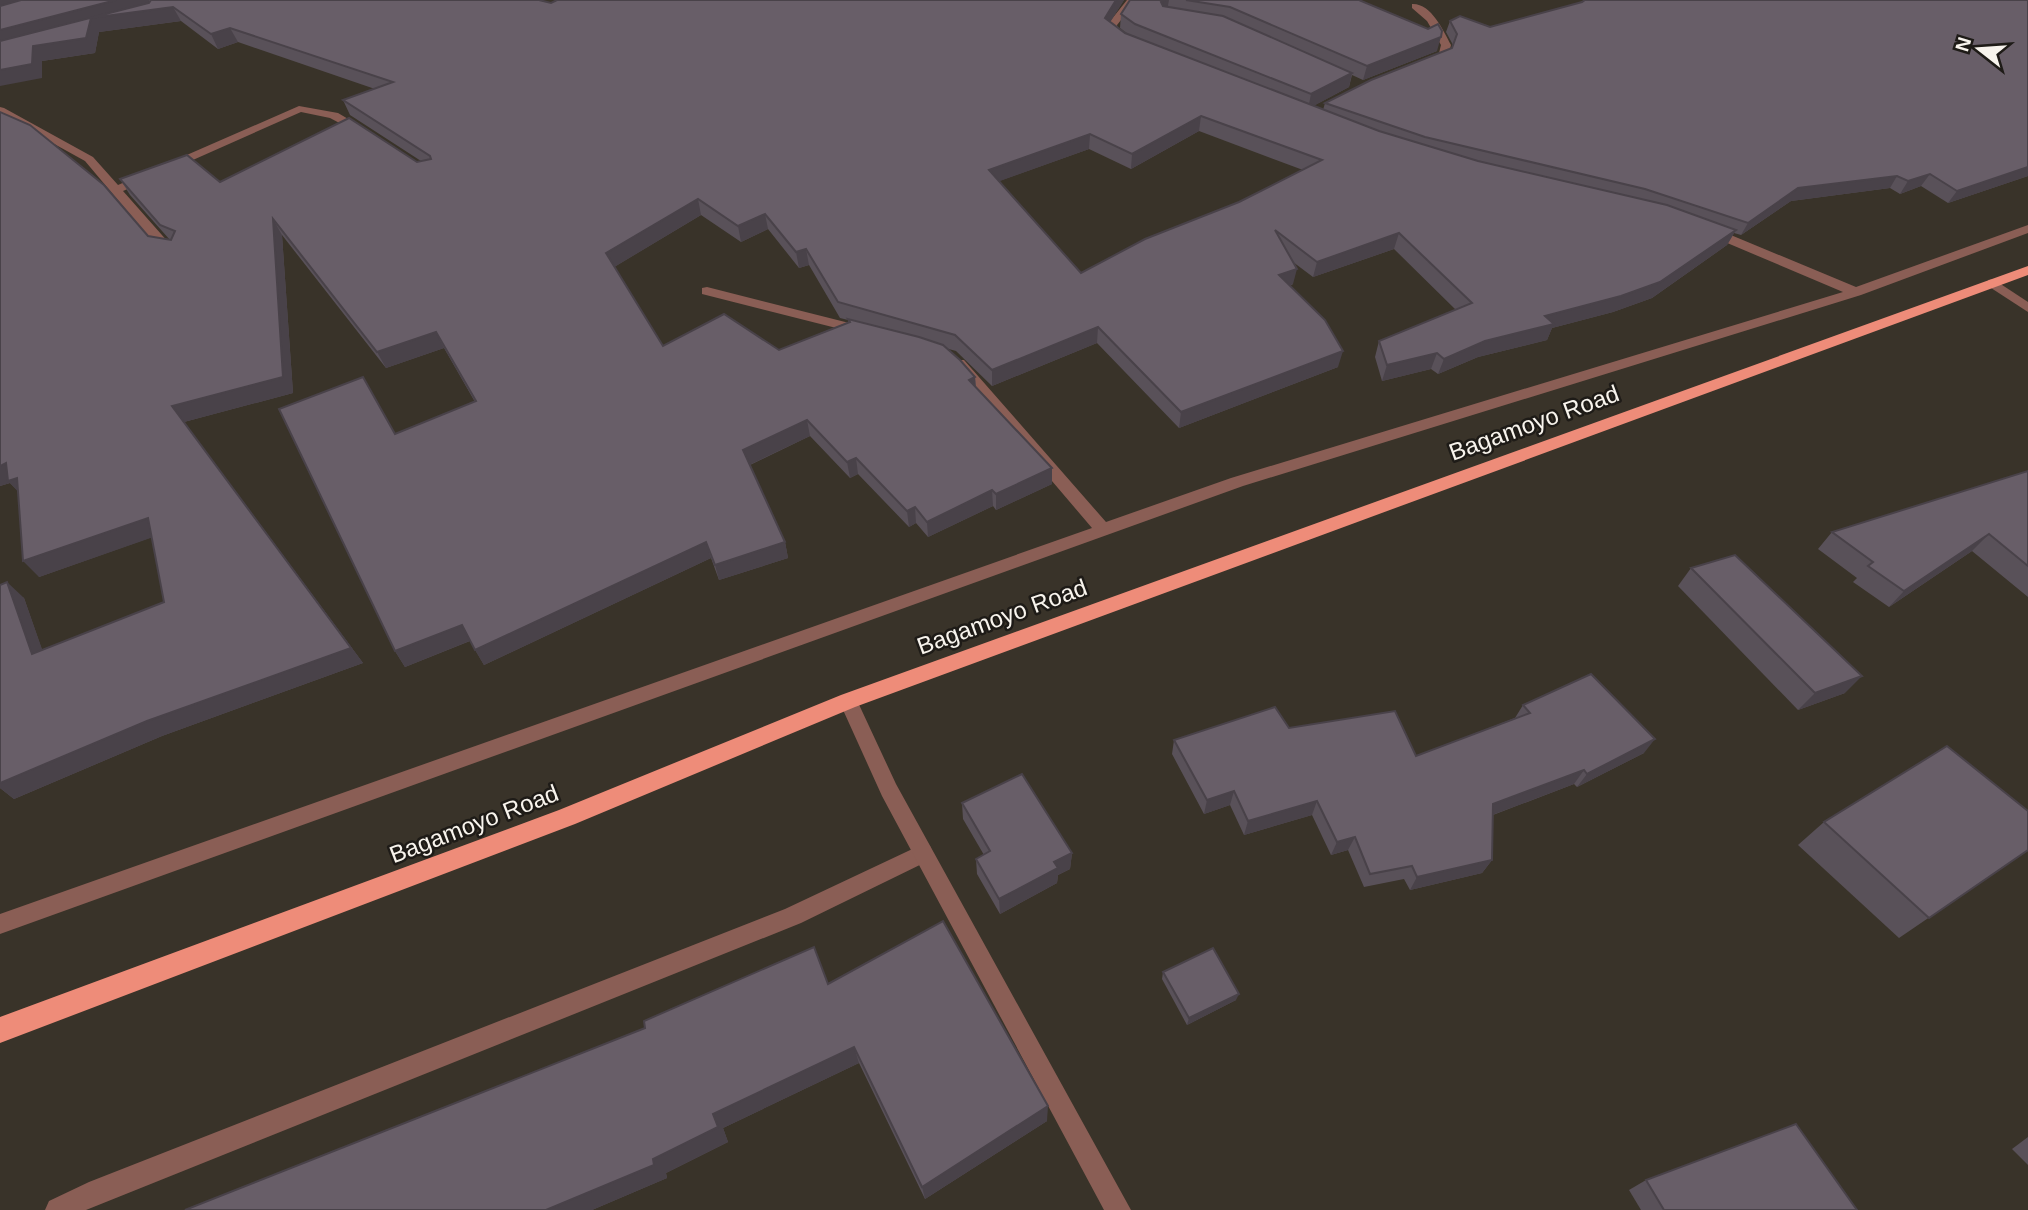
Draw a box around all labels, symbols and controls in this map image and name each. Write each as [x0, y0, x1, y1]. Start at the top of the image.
north arrow [1944, 14, 2014, 84]
text: N [1951, 35, 1975, 54]
street label: Bagamoyo Road [1445, 379, 1622, 466]
street label: Bagamoyo Road [913, 573, 1090, 660]
street label: Bagamoyo Road [386, 779, 562, 868]

